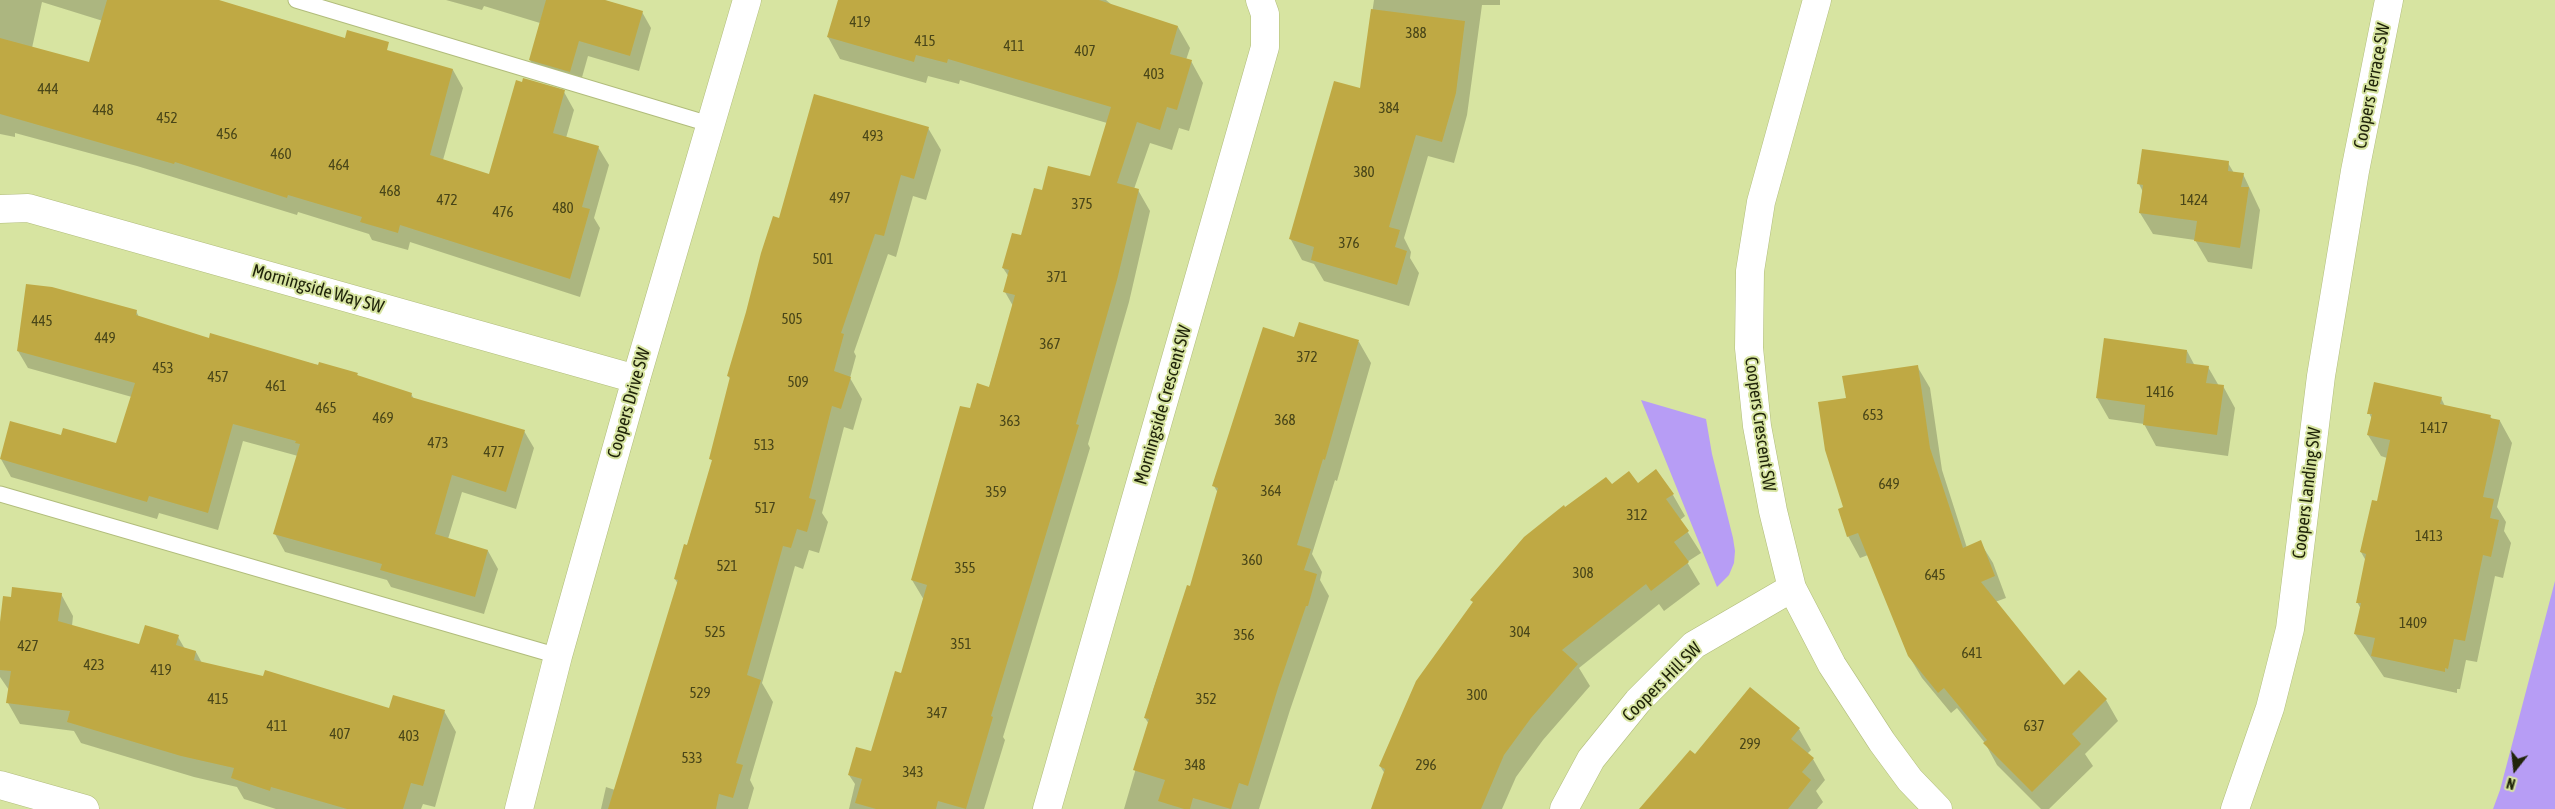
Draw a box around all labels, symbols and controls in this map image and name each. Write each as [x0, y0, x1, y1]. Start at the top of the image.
house number: 419 [849, 13, 871, 31]
street label: Coopers Terrace SW [2349, 21, 2395, 151]
house number: 388 [1405, 24, 1427, 42]
house number: 415 [914, 32, 936, 50]
house number: 411 [1003, 37, 1025, 55]
house number: 407 [1074, 42, 1096, 60]
house number: 403 [1143, 65, 1165, 83]
house number: 444 [37, 80, 59, 98]
house number: 384 [1378, 99, 1400, 117]
house number: 448 [92, 101, 114, 119]
house number: 452 [156, 109, 178, 127]
house number: 456 [216, 125, 238, 143]
house number: 493 [862, 127, 884, 145]
house number: 460 [270, 145, 292, 163]
house number: 464 [328, 156, 350, 174]
house number: 380 [1353, 163, 1375, 181]
house number: 468 [379, 182, 401, 200]
house number: 497 [829, 189, 851, 207]
house number: 472 [436, 191, 458, 209]
house number: 1424 [2180, 191, 2208, 209]
house number: 375 [1071, 195, 1093, 213]
house number: 480 [552, 199, 574, 217]
house number: 476 [492, 203, 514, 221]
house number: 376 [1338, 234, 1360, 252]
house number: 501 [812, 250, 834, 268]
street label: Morningside Way SW [250, 260, 386, 318]
house number: 371 [1046, 268, 1068, 286]
house number: 505 [781, 310, 803, 328]
house number: 445 [31, 312, 53, 330]
street label: Morningside Crescent SW [1130, 323, 1196, 487]
house number: 449 [94, 329, 116, 347]
house number: 367 [1039, 335, 1061, 353]
street label: Coopers Drive SW [603, 345, 655, 461]
house number: 372 [1296, 348, 1318, 366]
street label: Coopers Crescent SW [1740, 355, 1780, 493]
house number: 453 [152, 359, 174, 377]
house number: 457 [207, 368, 229, 386]
house number: 509 [787, 373, 809, 391]
house number: 461 [265, 377, 287, 395]
house number: 1416 [2146, 383, 2174, 401]
house number: 465 [315, 399, 337, 417]
house number: 653 [1862, 406, 1884, 424]
house number: 469 [372, 409, 394, 427]
house number: 368 [1274, 411, 1296, 429]
house number: 363 [999, 412, 1021, 430]
house number: 1417 [2420, 419, 2448, 437]
street label: Coopers Landing SW [2288, 426, 2326, 560]
house number: 473 [427, 434, 449, 452]
house number: 513 [753, 436, 775, 454]
house number: 477 [483, 443, 505, 461]
house number: 649 [1878, 475, 1900, 493]
house number: 364 [1260, 482, 1282, 500]
house number: 359 [985, 483, 1007, 501]
house number: 517 [754, 499, 776, 517]
house number: 312 [1626, 506, 1648, 524]
house number: 1413 [2415, 527, 2443, 545]
house number: 360 [1241, 551, 1263, 569]
house number: 521 [716, 557, 738, 575]
house number: 355 [954, 559, 976, 577]
house number: 308 [1572, 564, 1594, 582]
house number: 645 [1924, 566, 1946, 584]
house number: 1409 [2399, 614, 2427, 632]
house number: 525 [704, 623, 726, 641]
house number: 304 [1509, 623, 1531, 641]
house number: 356 [1233, 626, 1255, 644]
house number: 351 [950, 635, 972, 653]
house number: 427 [17, 637, 39, 655]
street label: Coopers Hill SW [1618, 638, 1706, 726]
house number: 641 [1961, 644, 1983, 662]
house number: 423 [83, 656, 105, 674]
house number: 419 [150, 661, 172, 679]
house number: 529 [689, 684, 711, 702]
house number: 300 [1466, 686, 1488, 704]
house number: 415 [207, 690, 229, 708]
house number: 352 [1195, 690, 1217, 708]
house number: 347 [926, 704, 948, 722]
house number: 411 [266, 717, 288, 735]
house number: 637 [2023, 717, 2045, 735]
house number: 407 [329, 725, 351, 743]
house number: 403 [398, 727, 420, 745]
house number: 299 [1739, 735, 1761, 753]
north arrow [2490, 744, 2540, 794]
house number: 533 [681, 749, 703, 767]
house number: 348 [1184, 756, 1206, 774]
house number: 296 [1415, 756, 1437, 774]
house number: 343 [902, 763, 924, 781]
text: N [2505, 775, 2517, 792]

